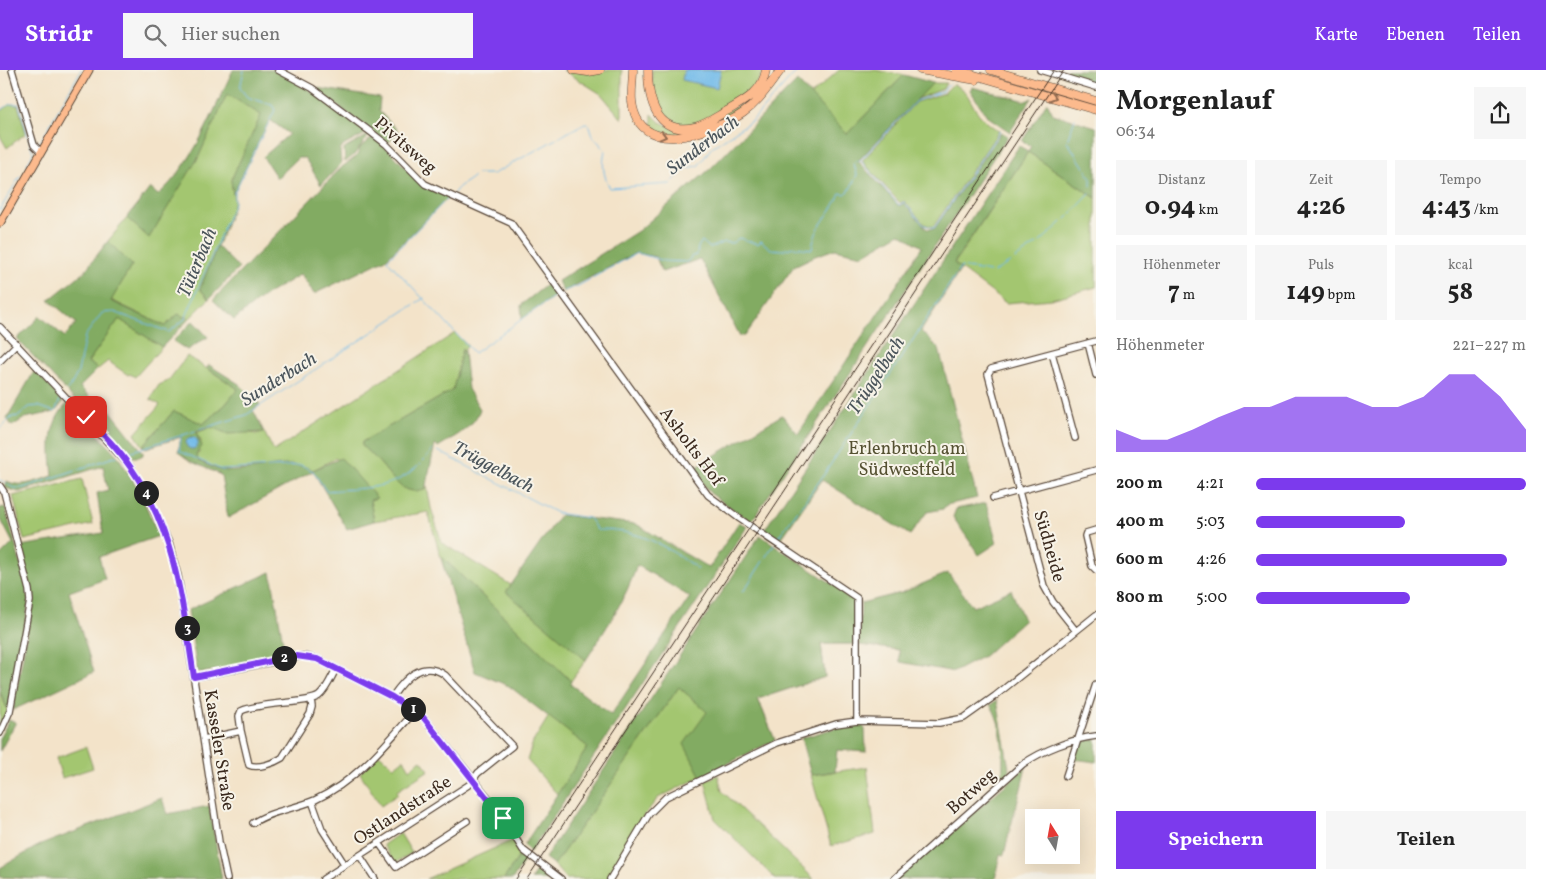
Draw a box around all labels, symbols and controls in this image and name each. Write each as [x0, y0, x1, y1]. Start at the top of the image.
search box [123, 13, 473, 58]
text: Stridr [25, 18, 93, 52]
icon: search [141, 21, 169, 49]
text: Hier suchen [181, 22, 280, 48]
text: Karte [1314, 23, 1358, 48]
text: Ebenen [1386, 23, 1445, 48]
text: Teilen [1473, 23, 1521, 48]
text: Morgenlauf [1116, 82, 1273, 121]
button: share [1474, 87, 1526, 139]
one-way arrow [1049, 91, 1057, 101]
water label: Sunderbach [661, 110, 745, 182]
street label: Pivitsweg [368, 112, 442, 180]
text: 06:34 [1116, 121, 1155, 143]
one-way arrow [658, 130, 667, 141]
text: Distanz [1158, 171, 1206, 190]
text: Zeit [1309, 171, 1333, 190]
text: Tempo [1439, 171, 1481, 190]
text: 0.94 [1145, 190, 1196, 225]
text: 4:26 [1297, 190, 1345, 225]
text: 4:43 [1422, 190, 1471, 225]
text: km [1196, 201, 1219, 220]
text: /km [1471, 201, 1499, 220]
water label: Tüterbach [172, 224, 224, 302]
text: Höhenmeter [1143, 256, 1220, 275]
text: Puls [1308, 256, 1334, 275]
text: kcal [1448, 256, 1473, 275]
text: 7 [1168, 275, 1180, 310]
text: 149 [1286, 275, 1325, 310]
text: 58 [1447, 275, 1473, 310]
text: m [1180, 286, 1195, 305]
text: bpm [1325, 286, 1356, 305]
water label: Trüggelbach [842, 332, 912, 420]
text: Höhenmeter [1116, 335, 1205, 357]
text: 221–227 m [1452, 335, 1526, 357]
water label: Sunderbach [236, 346, 322, 413]
pin [65, 396, 107, 438]
street label: Asholts Hof [653, 402, 730, 493]
icon: check [72, 403, 100, 431]
water label: Trüggelbach [448, 435, 538, 500]
park label: Erlenbruch am Südwestfeld [848, 437, 966, 483]
text: 200 m [1116, 473, 1163, 495]
text: 4:21 [1196, 473, 1224, 495]
pin: 4 [134, 480, 158, 506]
text: 4 [142, 484, 151, 503]
street label: Südheide [1026, 508, 1071, 585]
text: 400 m [1116, 511, 1164, 533]
text: 5:03 [1196, 511, 1225, 533]
text: 600 m [1116, 549, 1163, 571]
text: 4:26 [1196, 549, 1226, 571]
text: 800 m [1116, 587, 1163, 609]
text: 5:00 [1196, 587, 1227, 609]
pin: 3 [174, 616, 200, 640]
text: 3 [184, 619, 191, 638]
pin: 2 [272, 646, 296, 670]
text: 2 [281, 649, 288, 668]
street label: Kasseler Straße [197, 688, 240, 813]
pin: 1 [400, 696, 426, 722]
text: 1 [411, 700, 416, 719]
street label: Botweg [942, 763, 1002, 821]
street label: Ostlandstraße [349, 770, 457, 852]
pin [482, 797, 524, 839]
icon: arrive [489, 804, 517, 832]
north arrow [1025, 809, 1080, 864]
map controls [1025, 809, 1080, 864]
button: Speichern [1116, 811, 1316, 869]
button: Teilen [1326, 811, 1526, 869]

